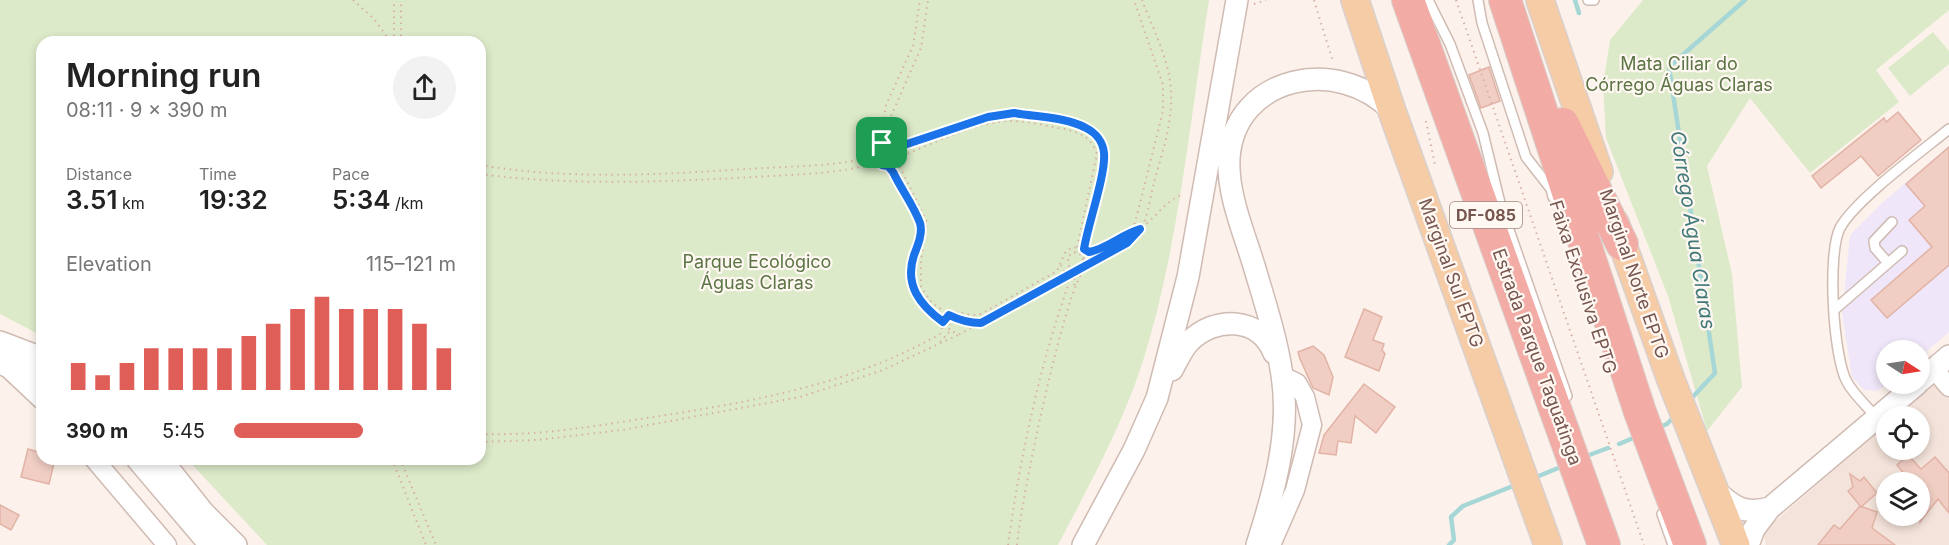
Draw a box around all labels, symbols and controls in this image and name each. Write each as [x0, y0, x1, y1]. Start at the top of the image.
park label: Mata Ciliar do Córrego Águas Claras [1585, 53, 1773, 95]
text: Morning run [66, 55, 261, 95]
button: share [393, 56, 456, 119]
text: 08:11 · 9 × 390 m [66, 98, 227, 122]
pin [856, 117, 907, 168]
icon: arrive [865, 126, 898, 159]
water label: Córrego Água Claras [1665, 129, 1721, 331]
text: Distance [66, 164, 132, 184]
text: Time [199, 164, 237, 184]
text: Pace [332, 164, 370, 184]
text: 3.51 [66, 184, 117, 215]
text: 19:32 [199, 184, 268, 215]
text: 5:34 [332, 184, 391, 215]
street label: Marginal Norte EPTG [1596, 186, 1673, 361]
text: km [117, 193, 145, 213]
text: /km [391, 193, 424, 213]
street label: Marginal Sul EPTG [1415, 196, 1488, 350]
street label: Faixa Exclusiva EPTG [1546, 197, 1621, 376]
road number: DF-085 [1450, 202, 1522, 228]
street label: Estrada Parque Taguatinga [1488, 246, 1586, 468]
park label: Parque Ecológico Águas Claras [683, 251, 831, 293]
text: Elevation [66, 252, 152, 276]
text: 115–121 m [366, 252, 456, 276]
north arrow [1876, 340, 1930, 394]
map controls [1876, 340, 1930, 526]
button: locate [1876, 406, 1930, 460]
text: 390 m [66, 419, 128, 443]
text: 5:45 [162, 419, 205, 443]
button: layers [1876, 472, 1930, 526]

